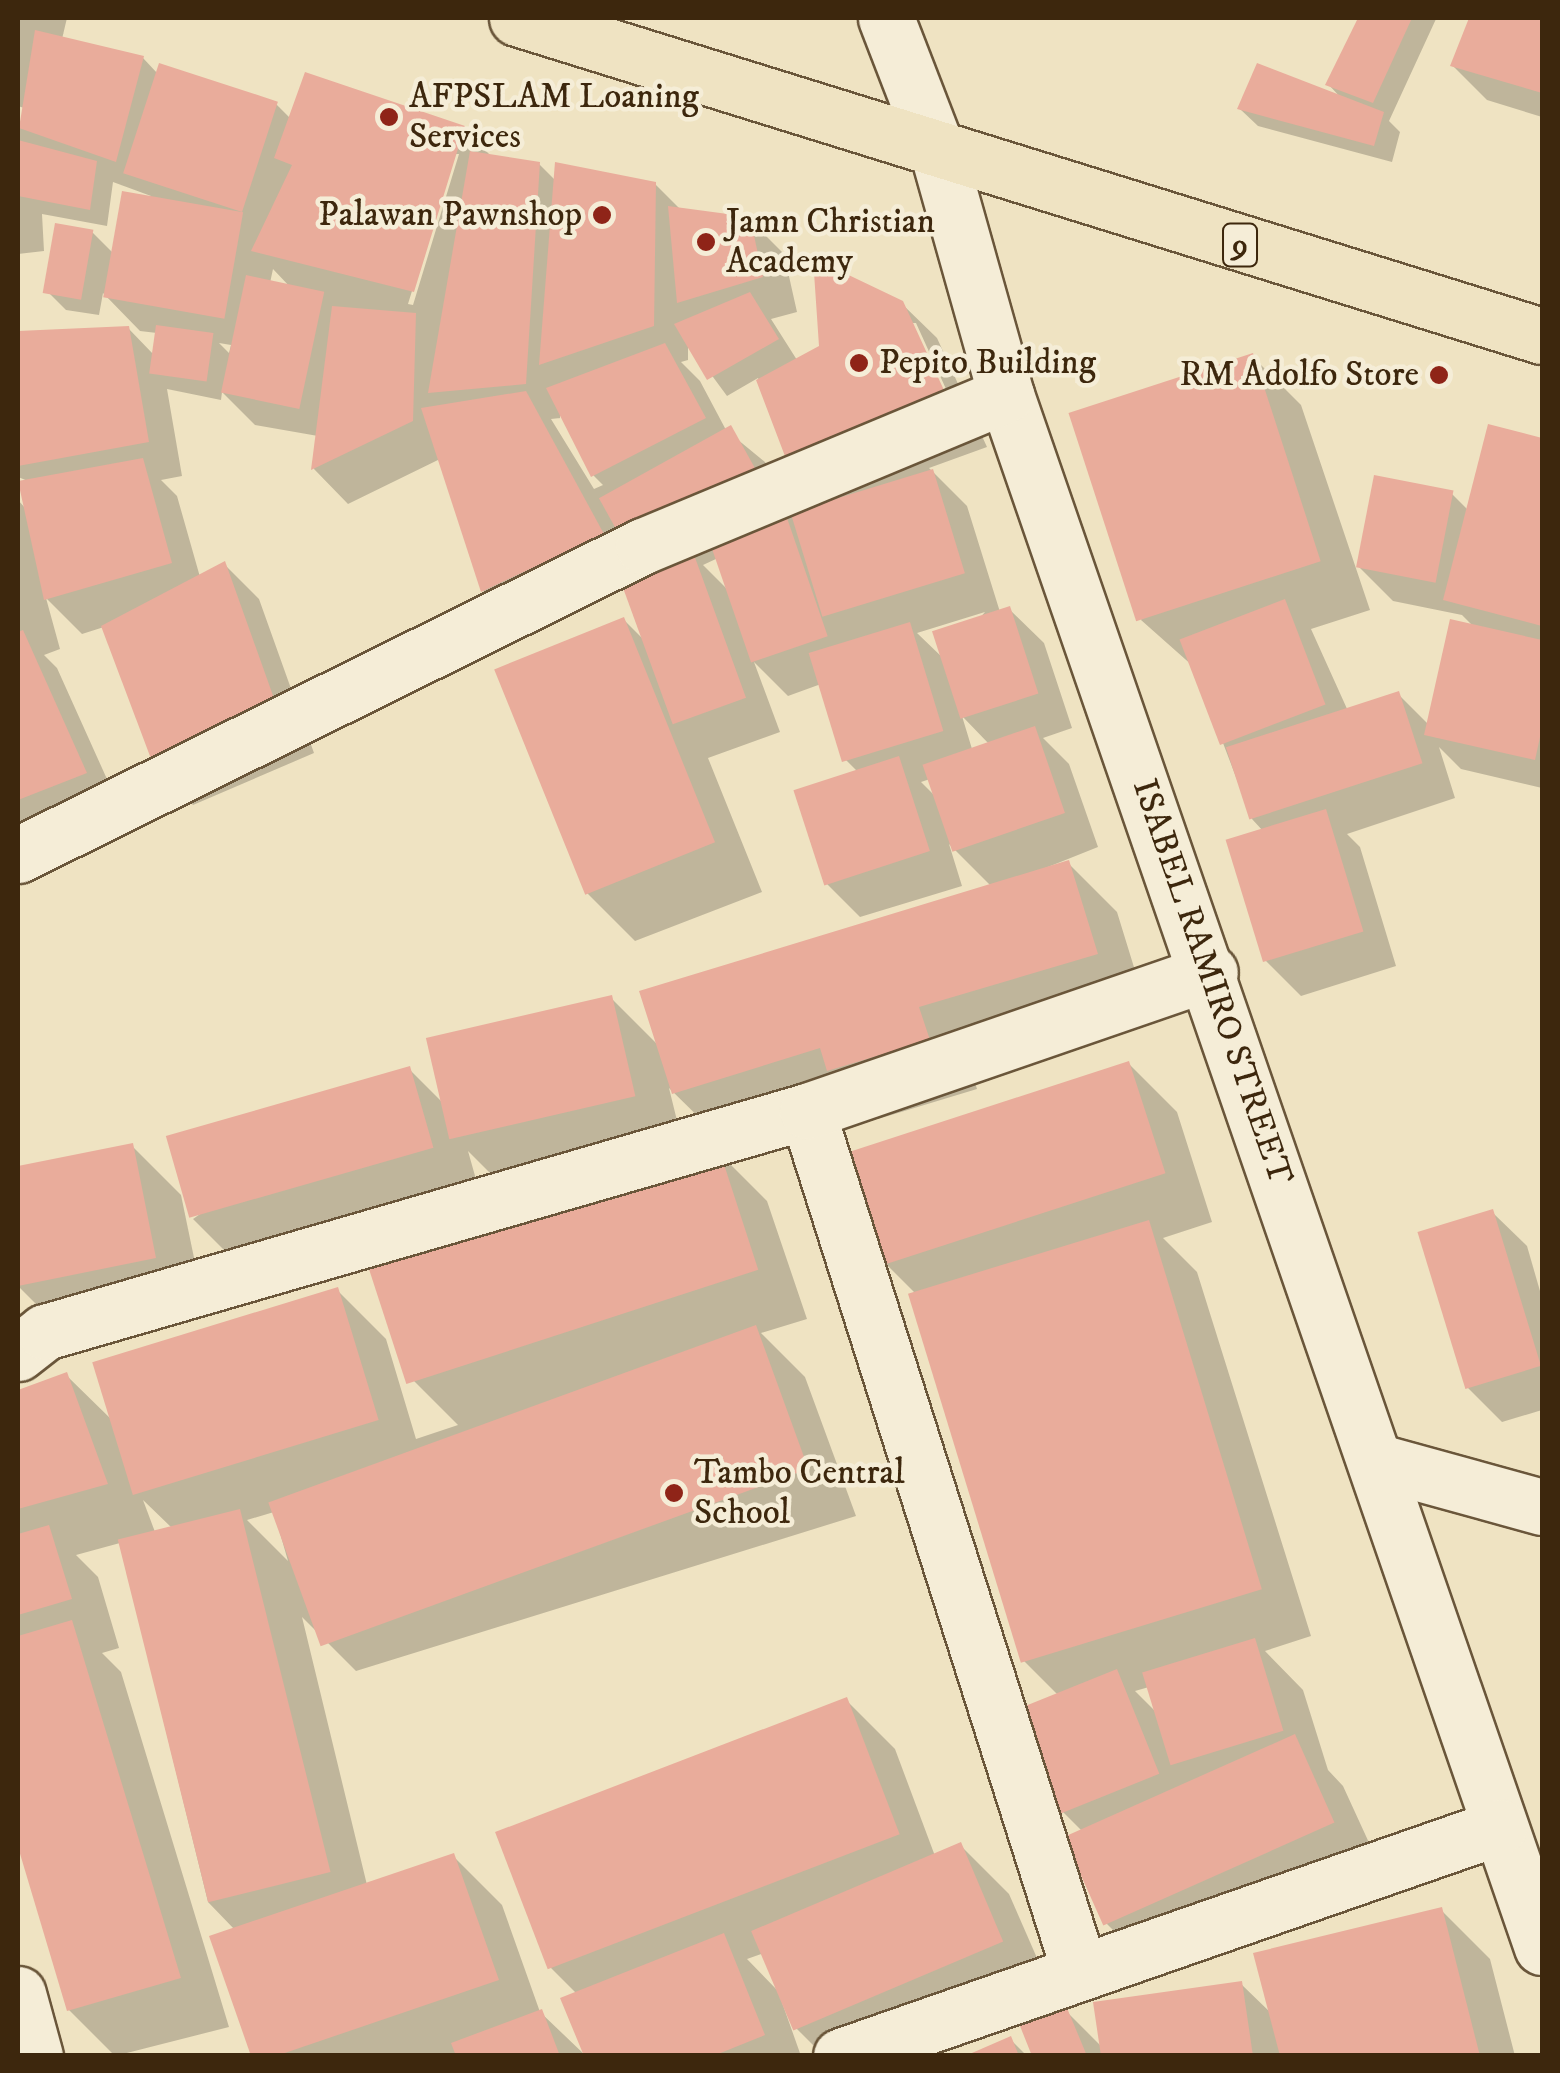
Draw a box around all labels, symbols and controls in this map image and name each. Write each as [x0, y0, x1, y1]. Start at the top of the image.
place label: AFPSLAM Loaning Services [409, 76, 699, 158]
marker: AFPSLAM Loaning Services [378, 106, 400, 128]
place label: Palawan Pawnshop [318, 194, 582, 236]
place label: Jamn Christian Academy [726, 201, 935, 283]
marker: Palawan Pawnshop [591, 204, 613, 226]
road number: 9 [1220, 218, 1260, 272]
marker: Jamn Christian Academy [695, 231, 717, 253]
place label: Pepito Building [879, 342, 1096, 384]
marker: Pepito Building [848, 352, 870, 374]
place label: RM Adolfo Store [1180, 354, 1419, 396]
marker: RM Adolfo Store [1428, 364, 1450, 386]
street label: ISABEL RAMIRO STREET [1123, 774, 1301, 1190]
place label: Tambo Central School [694, 1452, 905, 1534]
marker: Tambo Central School [663, 1482, 685, 1504]

